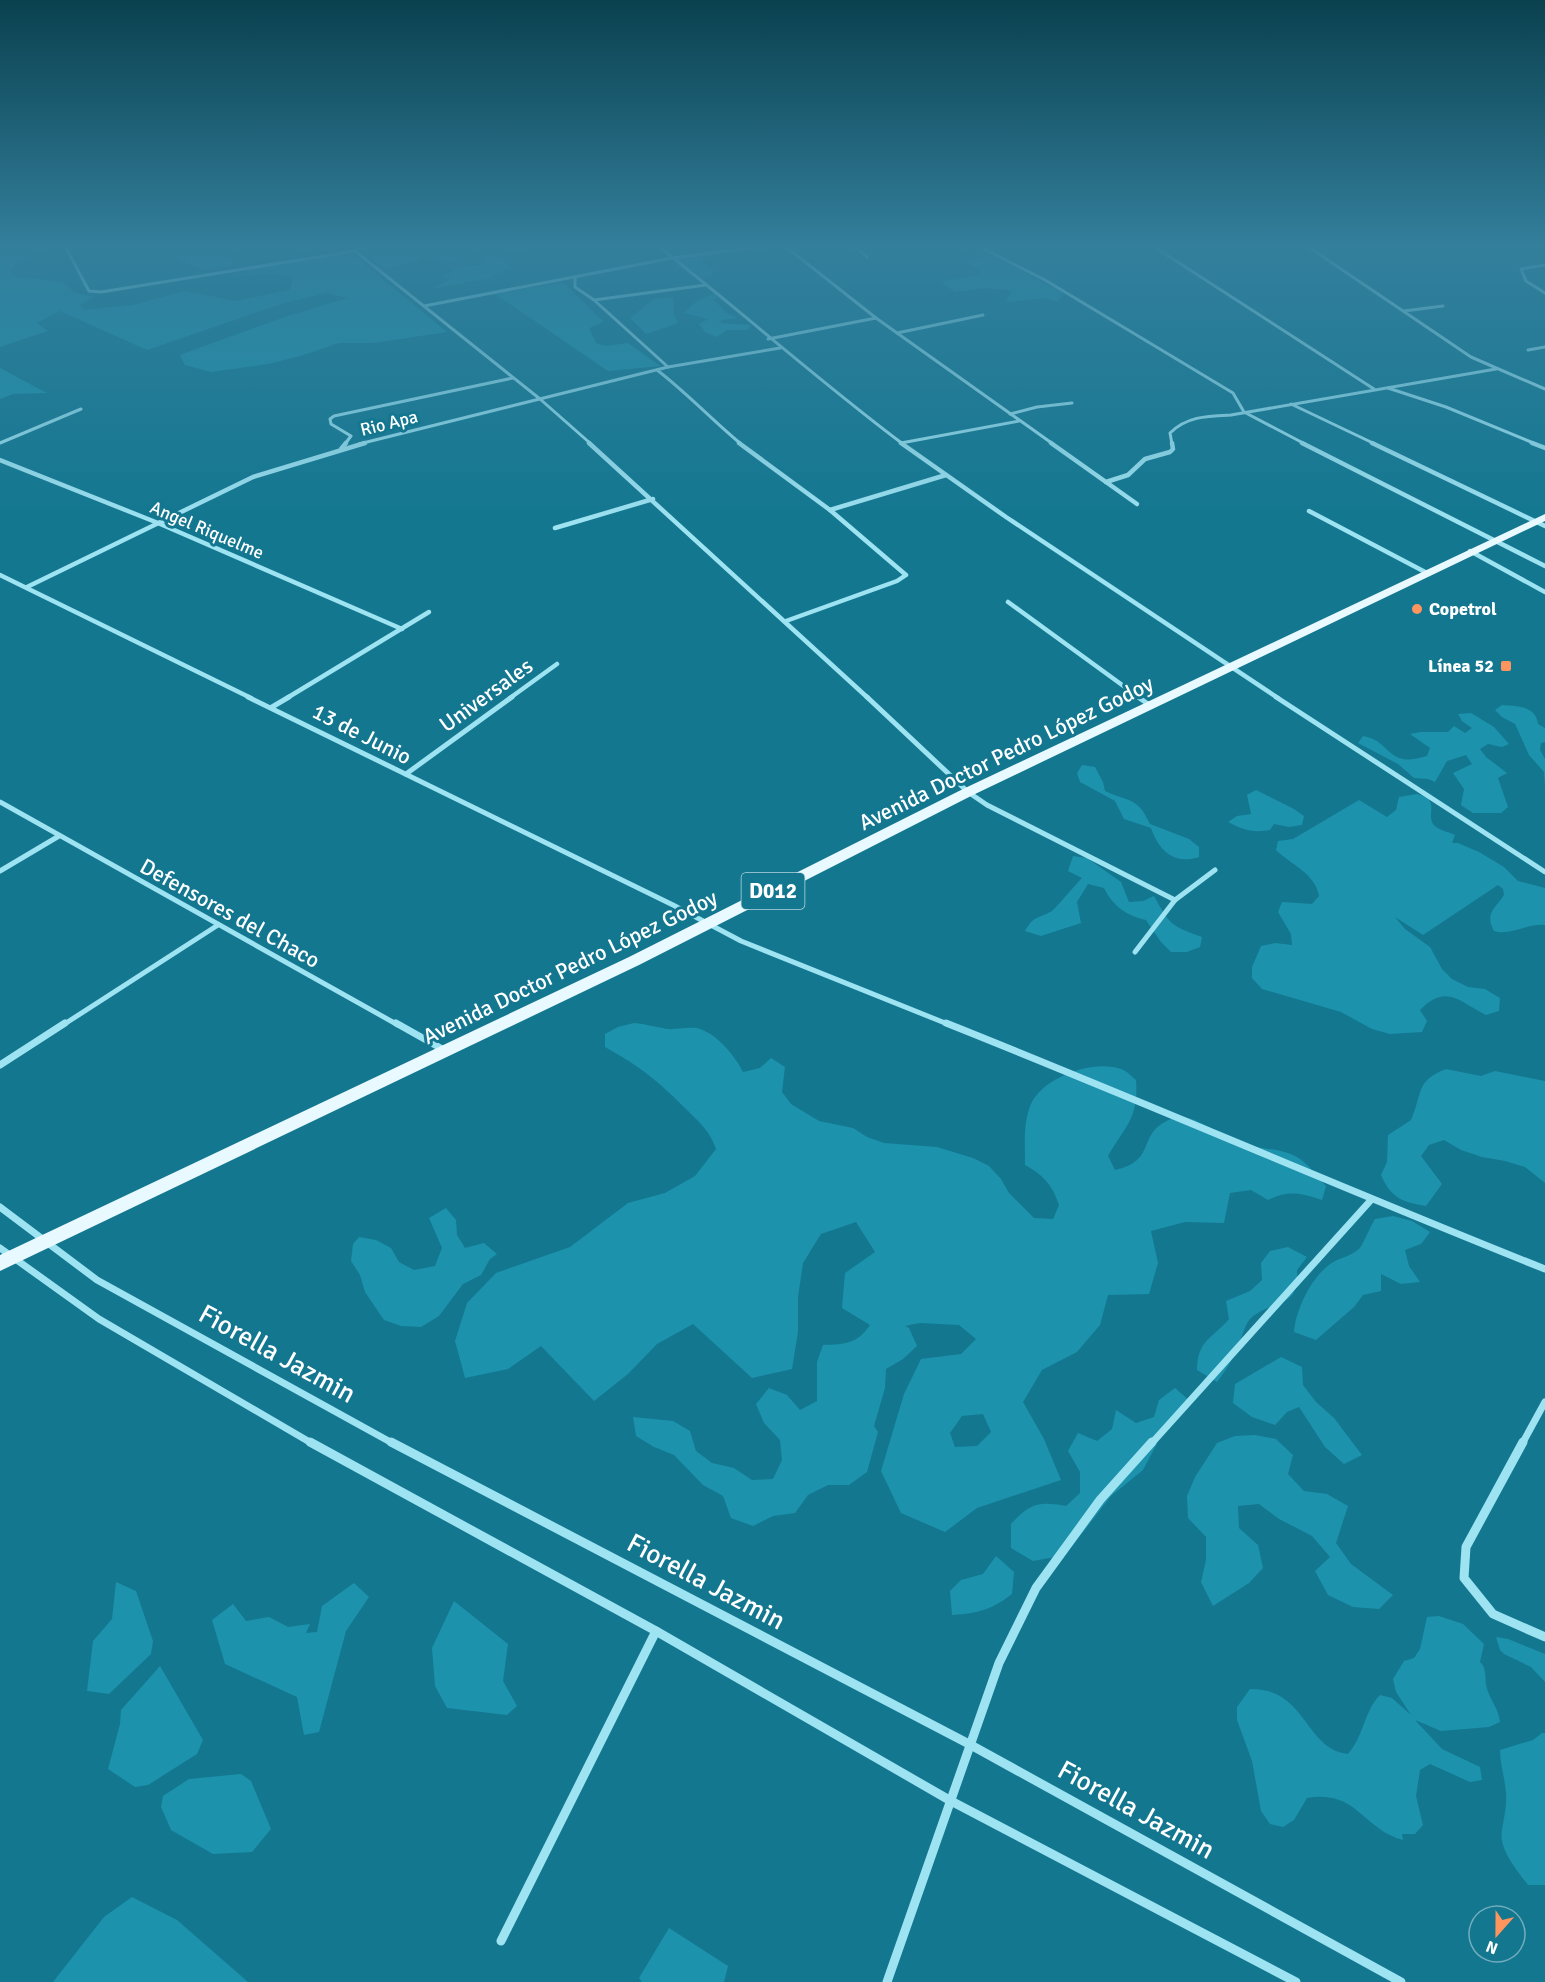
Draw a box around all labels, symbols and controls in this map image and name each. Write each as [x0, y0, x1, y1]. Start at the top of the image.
street label: Rio Apa [358, 405, 420, 441]
street label: Angel Riquelme [147, 496, 267, 564]
place label: Copetrol [1429, 598, 1497, 620]
marker: Copetrol [1410, 602, 1424, 616]
street label: Universales [434, 652, 538, 738]
place label: Línea 52 [1428, 655, 1494, 677]
marker: Línea 52 [1499, 659, 1513, 673]
street label: Avenida Doctor Pedro López Godoy [854, 669, 1158, 836]
street label: 13 de Junio [308, 698, 416, 770]
street label: Defensores del Chaco [135, 852, 325, 974]
road number: D012 [742, 873, 804, 909]
street label: Avenida Doctor Pedro López Godoy [418, 883, 722, 1050]
street label: Fiorella Jazmin [193, 1297, 361, 1411]
street label: Fiorella Jazmin [621, 1527, 791, 1637]
street label: Fiorella Jazmin [1052, 1753, 1220, 1867]
north arrow [1467, 1904, 1527, 1964]
text: N [1483, 1936, 1501, 1958]

